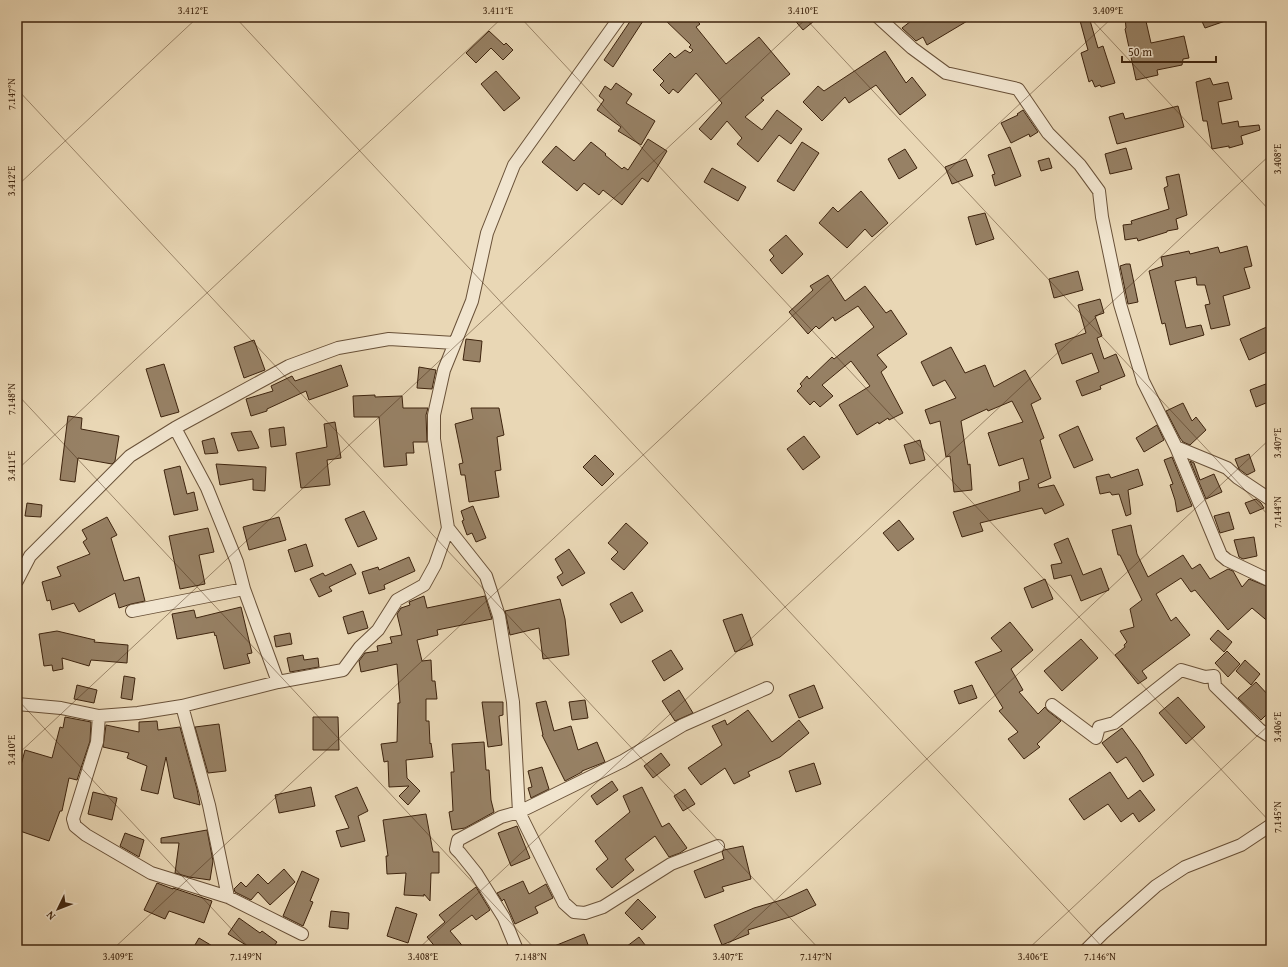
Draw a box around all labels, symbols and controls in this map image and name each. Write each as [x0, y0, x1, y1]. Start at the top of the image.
text: 3.412°E [178, 3, 208, 18]
text: 3.411°E [483, 3, 513, 18]
text: 3.410°E [788, 3, 818, 18]
text: 3.409°E [1093, 3, 1123, 18]
scale bar [1122, 38, 1216, 64]
text: 50 m [1128, 43, 1152, 60]
text: 7.147°N [4, 78, 19, 110]
text: 3.408°E [1270, 144, 1285, 174]
text: 3.412°E [4, 166, 19, 196]
text: 7.148°N [4, 383, 19, 415]
text: 3.407°E [1270, 428, 1285, 458]
text: 3.411°E [4, 451, 19, 481]
text: 7.144°N [1270, 496, 1285, 528]
text: 3.406°E [1270, 712, 1285, 742]
text: 3.410°E [4, 735, 19, 765]
text: 7.145°N [1270, 801, 1285, 833]
north arrow [38, 889, 78, 929]
text: N [42, 907, 59, 924]
text: 3.409°E [103, 949, 133, 964]
text: 7.149°N [230, 949, 262, 964]
text: 3.408°E [408, 949, 438, 964]
text: 7.148°N [515, 949, 547, 964]
text: 3.407°E [713, 949, 743, 964]
text: 7.147°N [800, 949, 832, 964]
text: 3.406°E [1018, 949, 1048, 964]
text: 7.146°N [1084, 949, 1116, 964]

